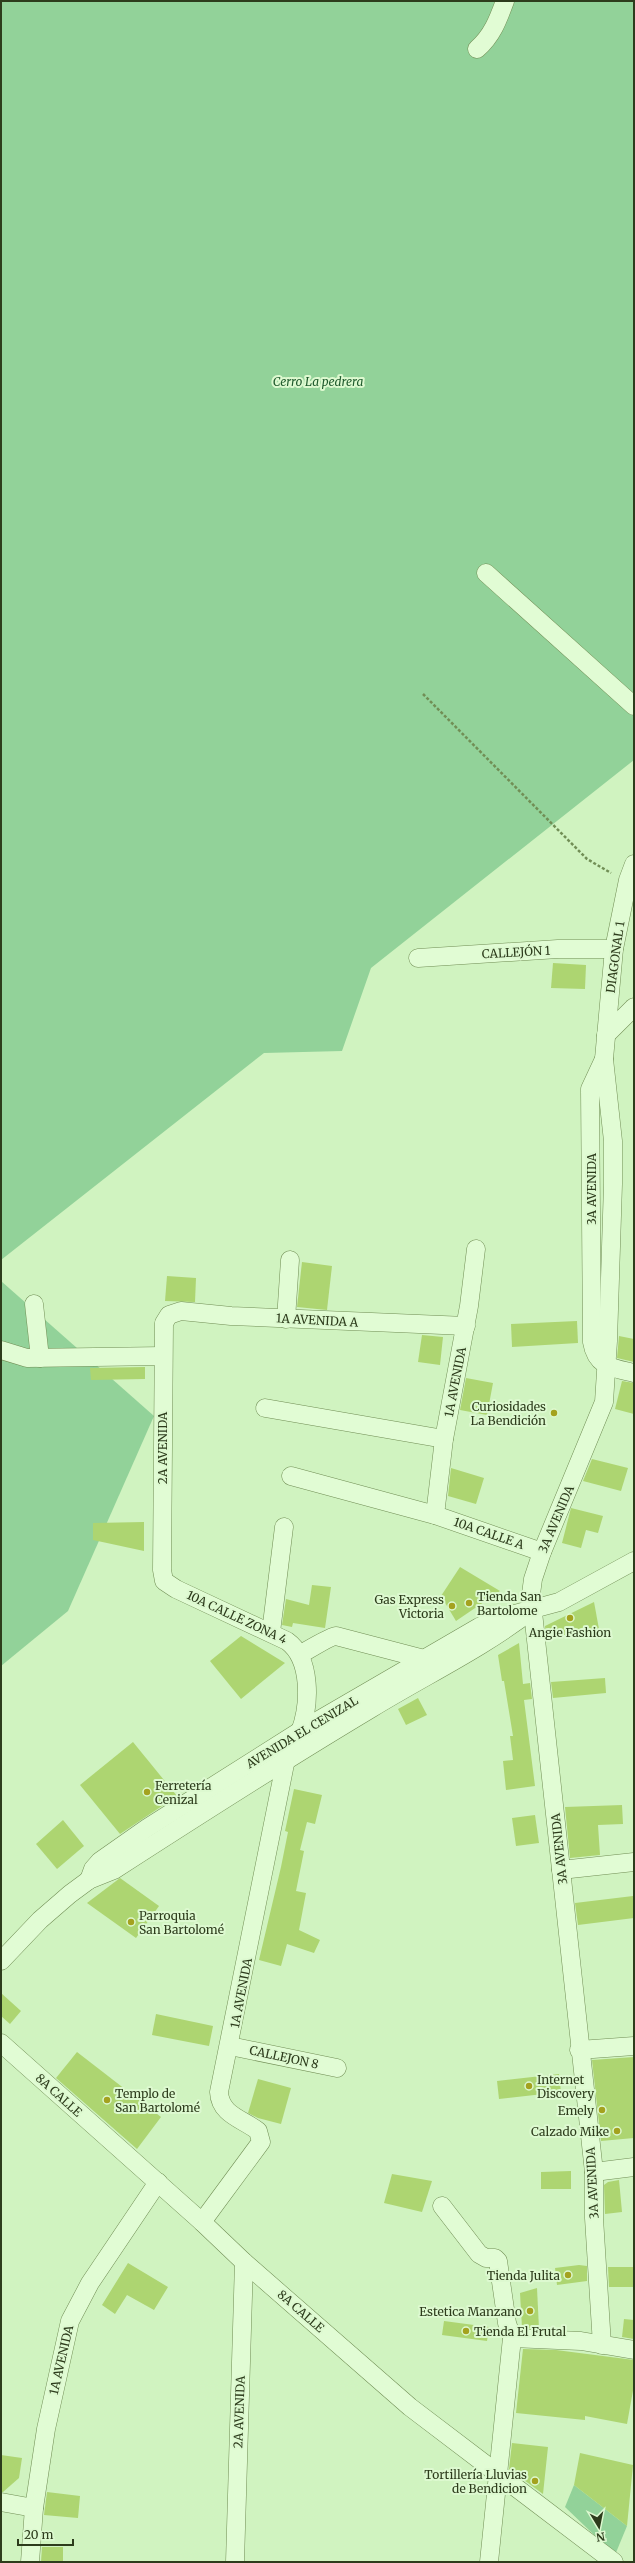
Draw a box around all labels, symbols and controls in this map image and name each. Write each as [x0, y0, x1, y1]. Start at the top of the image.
park label: Cerro La pedrera [273, 374, 363, 389]
street label: DIAGONAL 1 [603, 920, 628, 994]
street label: CALLEJÓN 1 [481, 943, 551, 961]
street label: 3A AVENIDA [584, 1152, 599, 1225]
street label: 1A AVENIDA A [275, 1310, 359, 1330]
street label: 1A AVENIDA [441, 1345, 469, 1418]
place label: Curiosidades La Bendición [470, 1399, 546, 1428]
marker: Curiosidades La Bendición [549, 1408, 559, 1418]
street label: 2A AVENIDA [155, 1411, 170, 1484]
street label: 3A AVENIDA [535, 1482, 577, 1555]
street label: 10A CALLE A [452, 1514, 527, 1552]
street label: 10A CALLE ZONA 4 [184, 1587, 290, 1647]
place label: Tienda San Bartolome [477, 1589, 542, 1618]
place label: Gas Express Victoria [375, 1592, 445, 1621]
marker: Tienda San Bartolome [464, 1598, 474, 1608]
marker: Gas Express Victoria [447, 1601, 457, 1611]
marker: Angie Fashion [565, 1613, 575, 1623]
place label: Angie Fashion [528, 1625, 611, 1640]
street label: AVENIDA EL CENIZAL [242, 1692, 361, 1772]
place label: Ferretería Cenizal [155, 1778, 212, 1807]
marker: Ferretería Cenizal [142, 1787, 152, 1797]
street label: 3A AVENIDA [548, 1812, 570, 1886]
place label: Parroquia San Bartolomé [139, 1908, 224, 1937]
marker: Parroquia San Bartolomé [126, 1917, 136, 1927]
street label: 1A AVENIDA [227, 1956, 255, 2029]
street label: CALLEJON 8 [248, 2042, 320, 2072]
street label: 8A CALLE [33, 2070, 85, 2120]
place label: Internet Discovery [537, 2072, 594, 2101]
marker: Internet Discovery [524, 2081, 534, 2091]
place label: Templo de San Bartolomé [115, 2086, 200, 2115]
marker: Templo de San Bartolomé [102, 2095, 112, 2105]
place label: Emely [558, 2103, 594, 2118]
marker: Emely [597, 2105, 607, 2115]
place label: Calzado Mike [531, 2124, 609, 2139]
marker: Calzado Mike [612, 2126, 622, 2136]
street label: 3A AVENIDA [583, 2146, 601, 2219]
place label: Tienda Julita [487, 2268, 561, 2283]
marker: Tienda Julita [563, 2270, 573, 2280]
street label: 8A CALLE [275, 2287, 328, 2336]
place label: Estetica Manzano [419, 2304, 522, 2319]
marker: Estetica Manzano [525, 2306, 535, 2316]
street label: 1A AVENIDA [46, 2323, 76, 2396]
place label: Tienda El Frutal [474, 2324, 566, 2339]
marker: Tienda El Frutal [461, 2326, 471, 2336]
street label: 2A AVENIDA [230, 2375, 248, 2449]
place label: Tortillería Lluvias de Bendicion [424, 2467, 527, 2496]
marker: Tortillería Lluvias de Bendicion [530, 2476, 540, 2486]
north arrow [579, 2507, 619, 2547]
scale bar [18, 2521, 73, 2547]
text: 20 m [24, 2527, 53, 2542]
text: N [595, 2529, 606, 2545]

